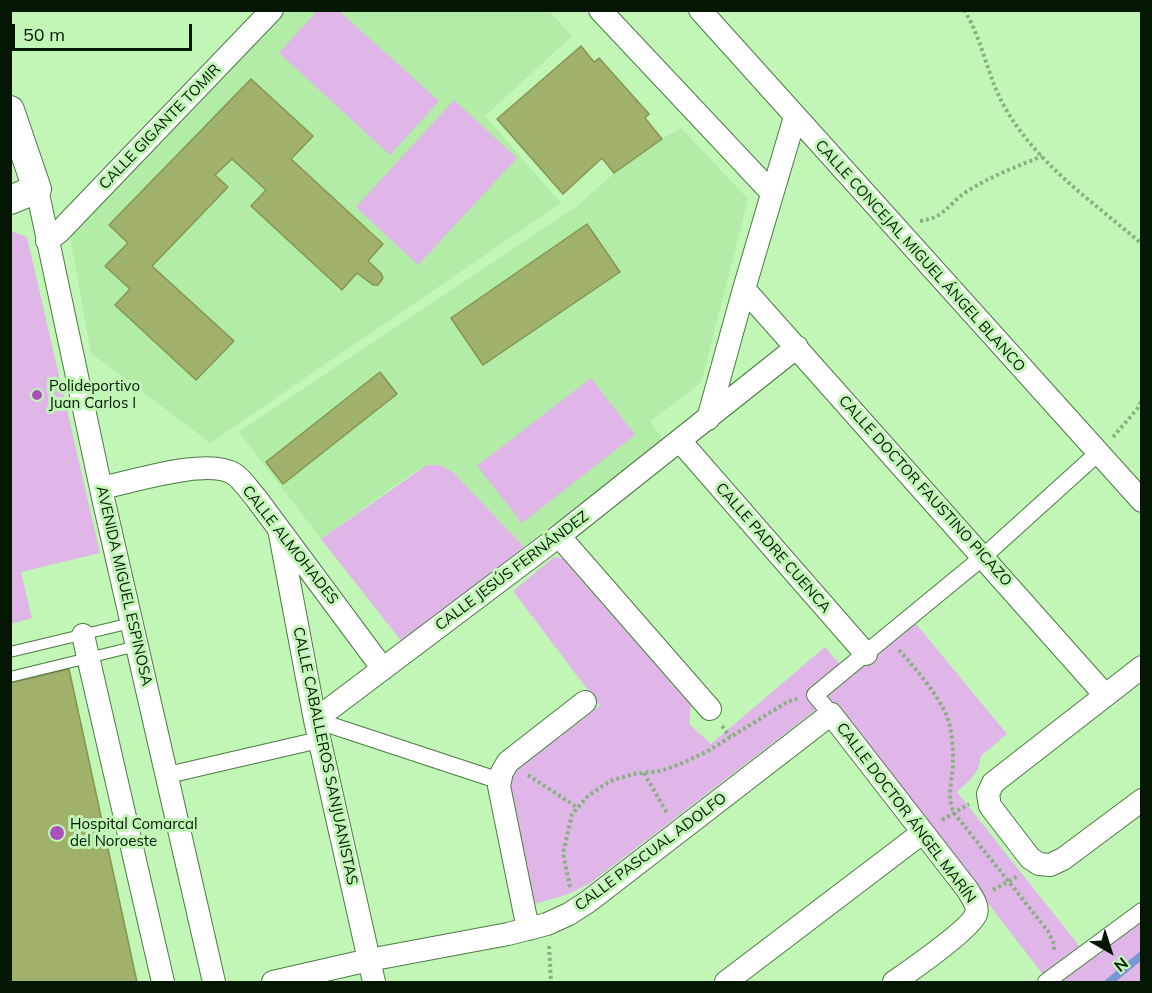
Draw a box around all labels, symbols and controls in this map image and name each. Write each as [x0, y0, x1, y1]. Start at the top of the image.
scale bar [15, 12, 195, 50]
text: 50 m [23, 23, 65, 46]
street label: CALLE GIGANTE TOMIR [96, 61, 224, 193]
street label: CALLE CONCEJAL MIGUEL ÁNGEL BLANCO [811, 136, 1029, 376]
place label: Polideportivo Juan Carlos I [49, 377, 140, 412]
marker: Polideportivo Juan Carlos I [30, 388, 44, 402]
street label: CALLE DOCTOR FAUSTINO PICAZO [835, 392, 1015, 590]
street label: CALLE PADRE CUENCA [712, 479, 834, 617]
street label: CALLE ALMOHADES [238, 482, 342, 608]
street label: AVENIDA MIGUEL ESPINOSA [92, 484, 156, 688]
street label: CALLE JESÚS FERNÁNDEZ [432, 507, 592, 635]
street label: CALLE CABALLEROS SANJUANISTAS [289, 625, 361, 887]
street label: CALLE DOCTOR ÁNGEL MARÍN [832, 719, 980, 907]
street label: CALLE PASCUAL ADOLFO [572, 789, 730, 915]
place label: Hospital Comarcal del Noroeste [70, 815, 198, 850]
marker: Hospital Comarcal del Noroeste [48, 824, 66, 842]
north arrow [1080, 921, 1140, 981]
text: N [1110, 953, 1132, 977]

